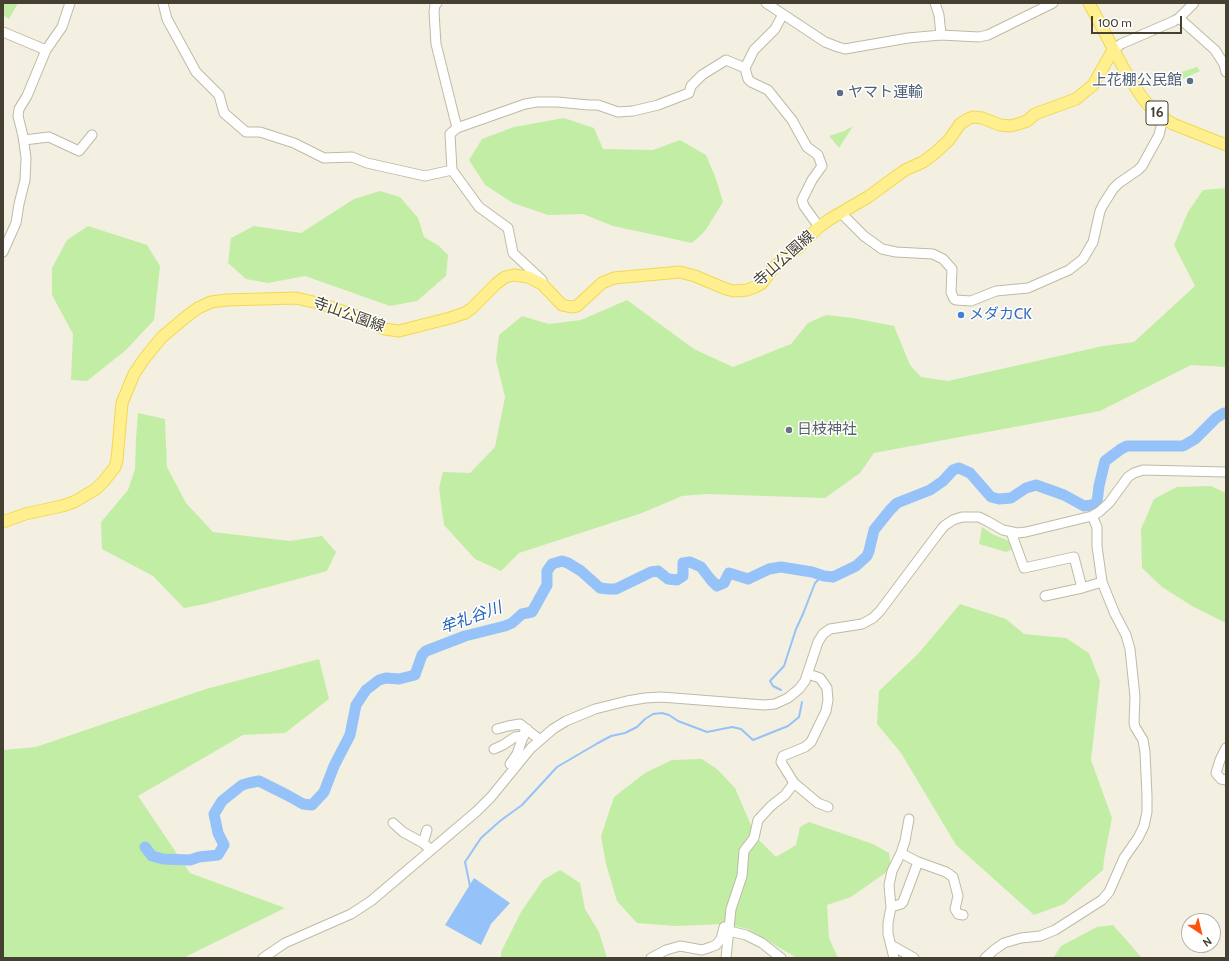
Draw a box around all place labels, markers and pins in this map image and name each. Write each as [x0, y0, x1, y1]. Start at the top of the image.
place label: 上花棚公民館 [1092, 72, 1182, 90]
marker: 上花棚公民館 [1185, 76, 1195, 86]
place label: ヤマト運輸 [848, 84, 923, 102]
marker: ヤマト運輸 [835, 88, 845, 98]
place label: メダカCK [969, 306, 1032, 324]
marker: メダカCK [956, 310, 966, 320]
place label: 日枝神社 [797, 421, 857, 439]
marker: 日枝神社 [784, 425, 794, 435]

